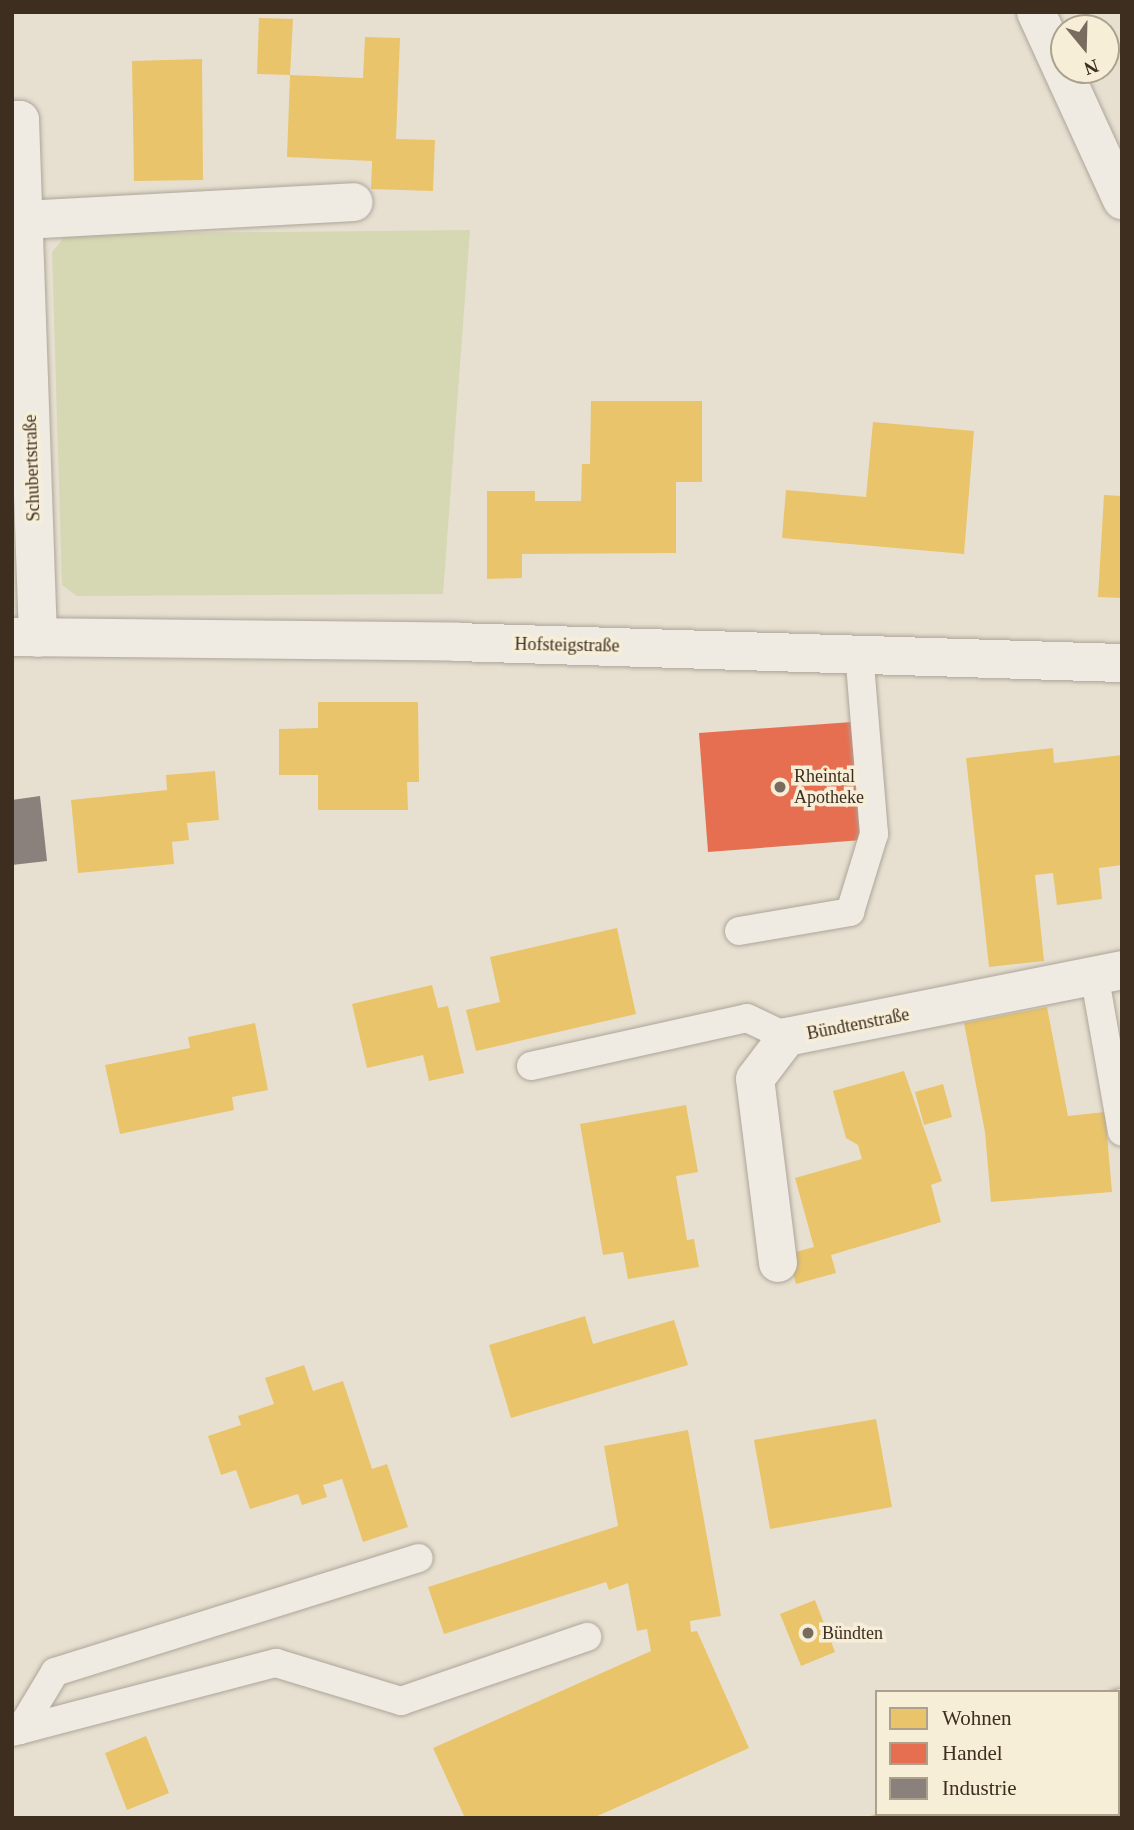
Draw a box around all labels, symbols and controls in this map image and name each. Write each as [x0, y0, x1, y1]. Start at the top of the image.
north arrow [1050, 14, 1120, 84]
text: N [1081, 55, 1101, 80]
street label: Schubertstraße [19, 414, 45, 522]
street label: Hofsteigstraße [514, 633, 620, 657]
place label: Rheintal Apotheke [794, 766, 864, 808]
marker: Rheintal Apotheke [772, 779, 788, 795]
street label: Bündtenstraße [805, 1003, 911, 1045]
place label: Bündten [822, 1622, 883, 1644]
marker: Bündten [800, 1625, 816, 1641]
legend [875, 1690, 1120, 1816]
text: Wohnen [942, 1706, 1011, 1730]
text: Handel [942, 1741, 1003, 1765]
text: Industrie [942, 1776, 1017, 1800]

